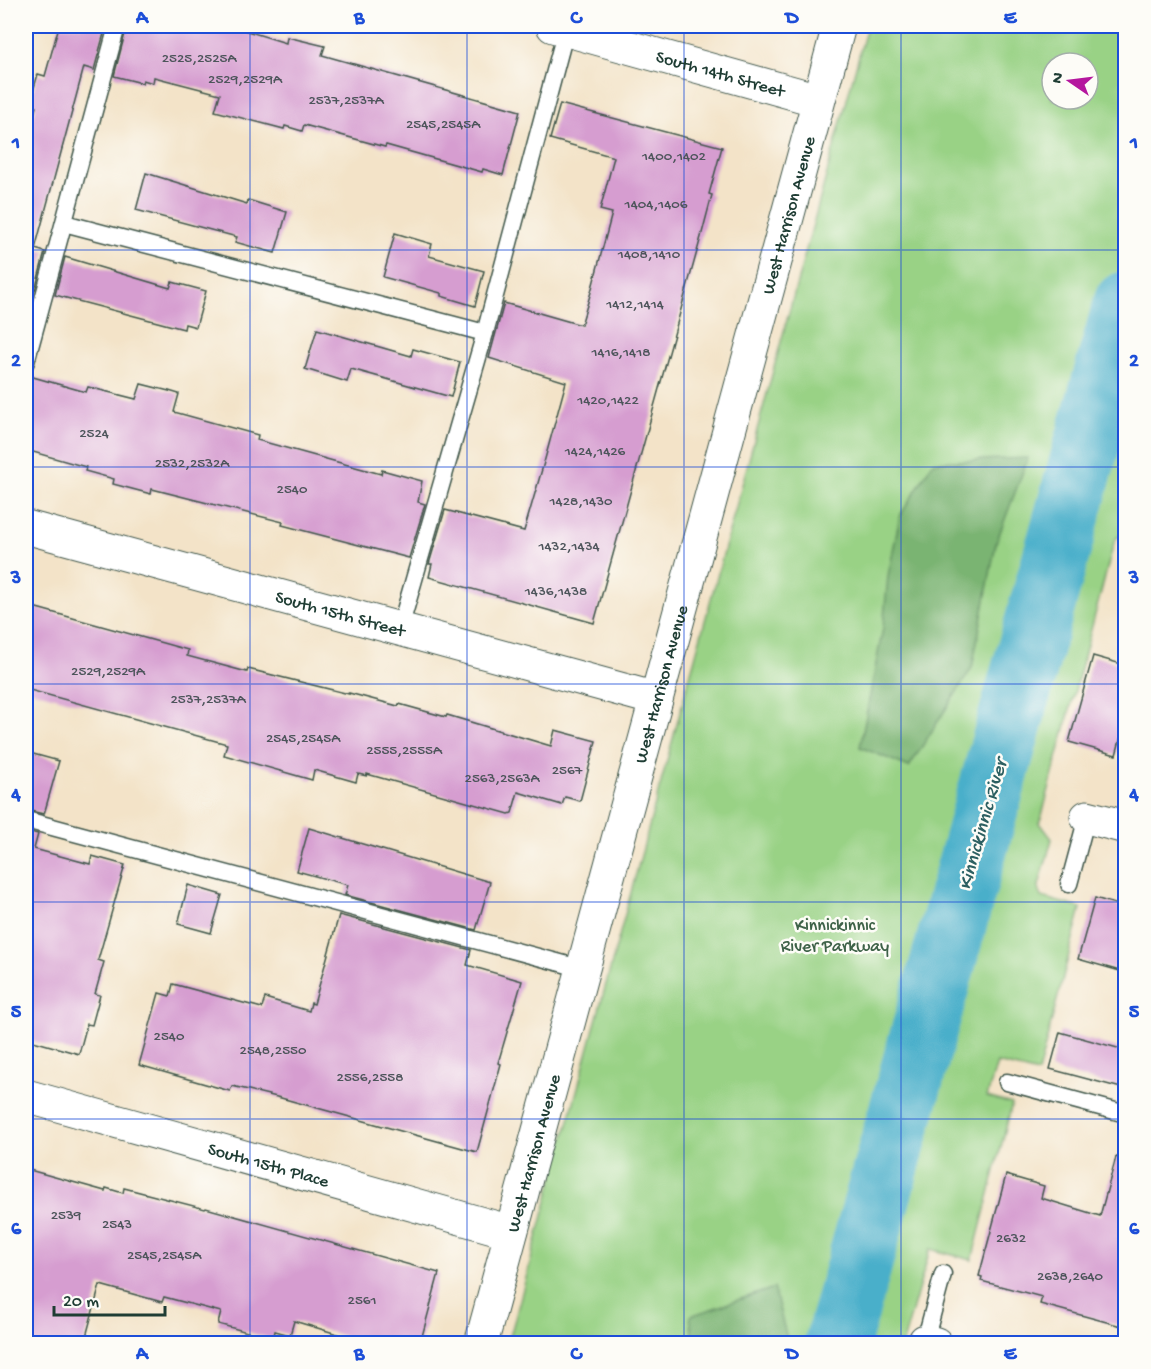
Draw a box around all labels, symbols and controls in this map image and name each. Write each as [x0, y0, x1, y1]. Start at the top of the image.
text: A [135, 8, 150, 31]
text: B [353, 8, 365, 31]
text: C [570, 8, 584, 31]
text: D [783, 8, 799, 31]
text: E [1004, 8, 1018, 31]
street label: South 14th Street [653, 47, 788, 104]
house number: 2525,2525A [162, 50, 237, 68]
north arrow [1040, 51, 1100, 111]
text: N [1048, 70, 1069, 86]
house number: 2529,2529A [208, 71, 283, 89]
house number: 2537,2537A [308, 92, 385, 110]
house number: 2545,2545A [406, 116, 481, 134]
text: 1 [11, 133, 20, 156]
text: 1 [1129, 133, 1138, 156]
street label: West Harrison Avenue [759, 134, 822, 297]
house number: 1400,1402 [641, 148, 706, 166]
house number: 1404,1406 [624, 196, 688, 214]
house number: 1408,1410 [617, 246, 681, 264]
house number: 1412,1414 [605, 296, 664, 314]
house number: 1416,1418 [591, 344, 650, 362]
text: 2 [11, 351, 21, 374]
text: 2 [1129, 351, 1139, 374]
house number: 1420,1422 [576, 392, 639, 410]
house number: 2524 [79, 425, 109, 443]
house number: 1424,1426 [564, 443, 626, 461]
house number: 2532,2532A [155, 455, 230, 473]
house number: 2540 [277, 481, 308, 499]
house number: 1428,1430 [549, 493, 613, 511]
house number: 1432,1434 [537, 538, 600, 556]
text: 3 [10, 568, 21, 591]
text: 3 [1128, 568, 1139, 591]
house number: 1436,1438 [524, 583, 587, 601]
street label: South 15th Street [273, 588, 409, 643]
street label: West Harrison Avenue [631, 603, 694, 766]
house number: 2529,2529A [71, 663, 146, 681]
house number: 2537,2537A [170, 691, 247, 709]
house number: 2545,2545A [266, 730, 341, 748]
house number: 2555,2555A [366, 742, 443, 760]
water label: Kinnickinnic River [955, 753, 1015, 893]
house number: 2567 [552, 762, 584, 780]
house number: 2563,2563A [465, 770, 541, 788]
text: 4 [10, 785, 21, 808]
text: 4 [1128, 785, 1139, 808]
park label: Kinnickinnic River Parkway [781, 916, 889, 958]
text: 5 [11, 1002, 22, 1025]
text: 5 [1129, 1002, 1140, 1025]
house number: 2540 [154, 1028, 185, 1046]
house number: 2548,2550 [240, 1042, 307, 1060]
house number: 2556,2558 [337, 1069, 403, 1087]
street label: West Harrison Avenue [504, 1072, 567, 1235]
street label: South 15th Place [205, 1139, 332, 1194]
house number: 2539 [51, 1207, 82, 1225]
house number: 2543 [102, 1216, 132, 1234]
text: 6 [11, 1219, 22, 1242]
text: 6 [1129, 1219, 1140, 1242]
house number: 2632 [996, 1230, 1026, 1248]
house number: 2545,2545A [127, 1247, 202, 1265]
house number: 2638,2640 [1037, 1268, 1104, 1286]
scale bar [54, 1279, 165, 1317]
text: 20 m [63, 1292, 99, 1313]
house number: 2561 [348, 1292, 376, 1310]
text: A [135, 1344, 150, 1367]
text: B [353, 1344, 365, 1367]
text: C [570, 1344, 584, 1367]
text: D [783, 1344, 799, 1367]
text: E [1004, 1344, 1018, 1367]

